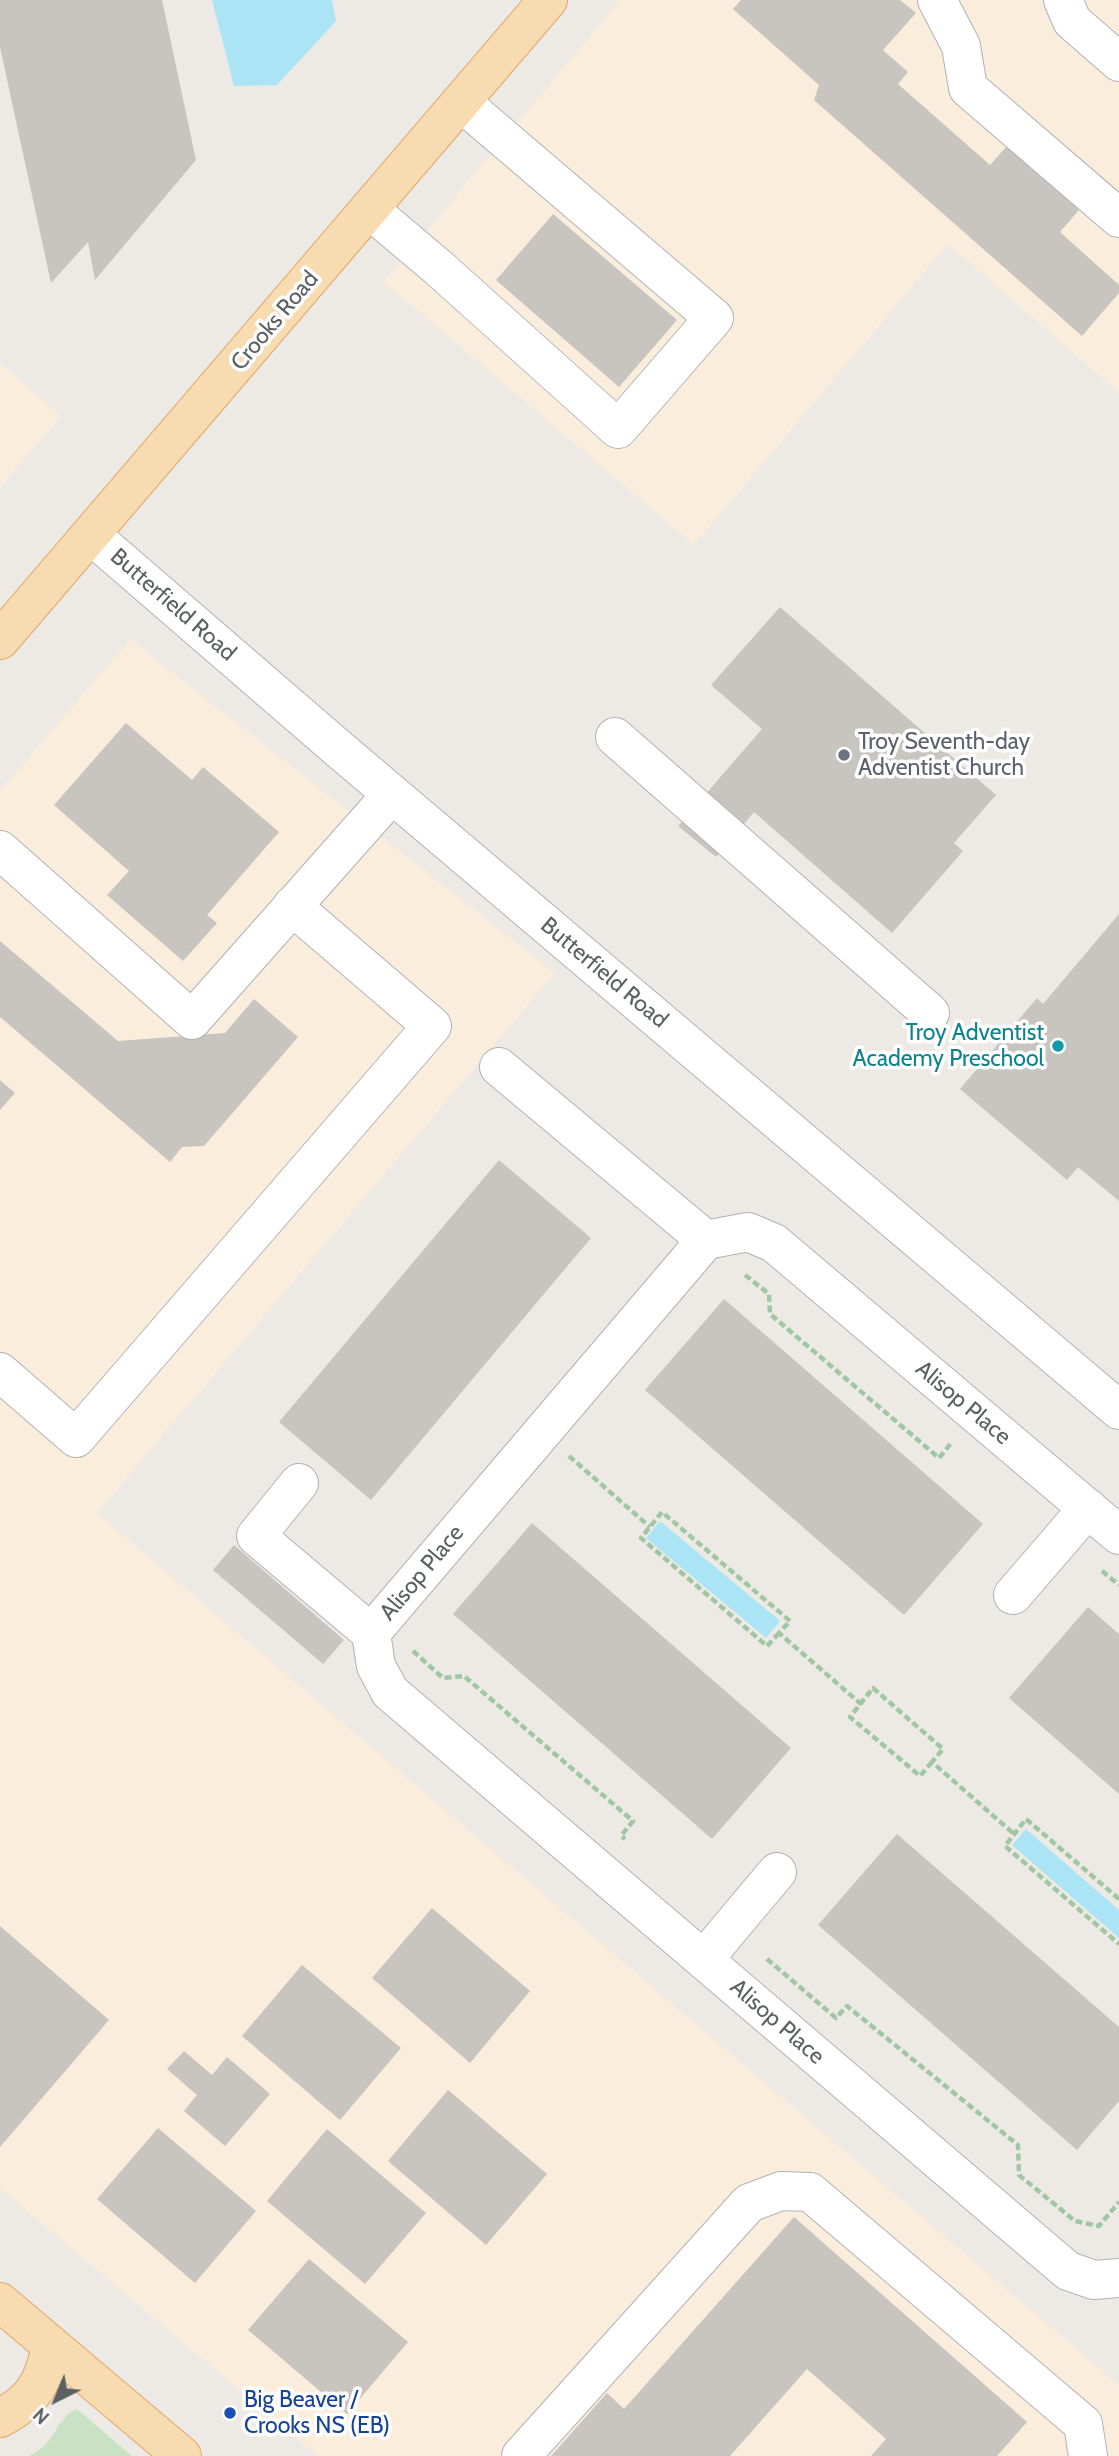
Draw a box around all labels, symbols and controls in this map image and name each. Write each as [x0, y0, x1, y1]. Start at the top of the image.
street label: Crooks Road [225, 266, 325, 376]
street label: Butterfield Road [105, 543, 241, 667]
place label: Troy Seventh-day Adventist Church [858, 728, 1030, 782]
marker: Troy Seventh-day Adventist Church [836, 747, 852, 763]
street label: Butterfield Road [535, 912, 673, 1034]
place label: Troy Adventist Academy Preschool [853, 1019, 1044, 1073]
marker: Troy Adventist Academy Preschool [1050, 1038, 1066, 1054]
street label: Alisop Place [910, 1355, 1016, 1451]
street label: Alisop Place [374, 1520, 470, 1626]
street label: Alisop Place [724, 1974, 830, 2070]
north arrow [21, 2365, 91, 2435]
place label: Big Beaver / Crooks NS (EB) [244, 2386, 390, 2440]
text: N [29, 2403, 54, 2429]
marker: Big Beaver / Crooks NS (EB) [222, 2405, 238, 2421]

